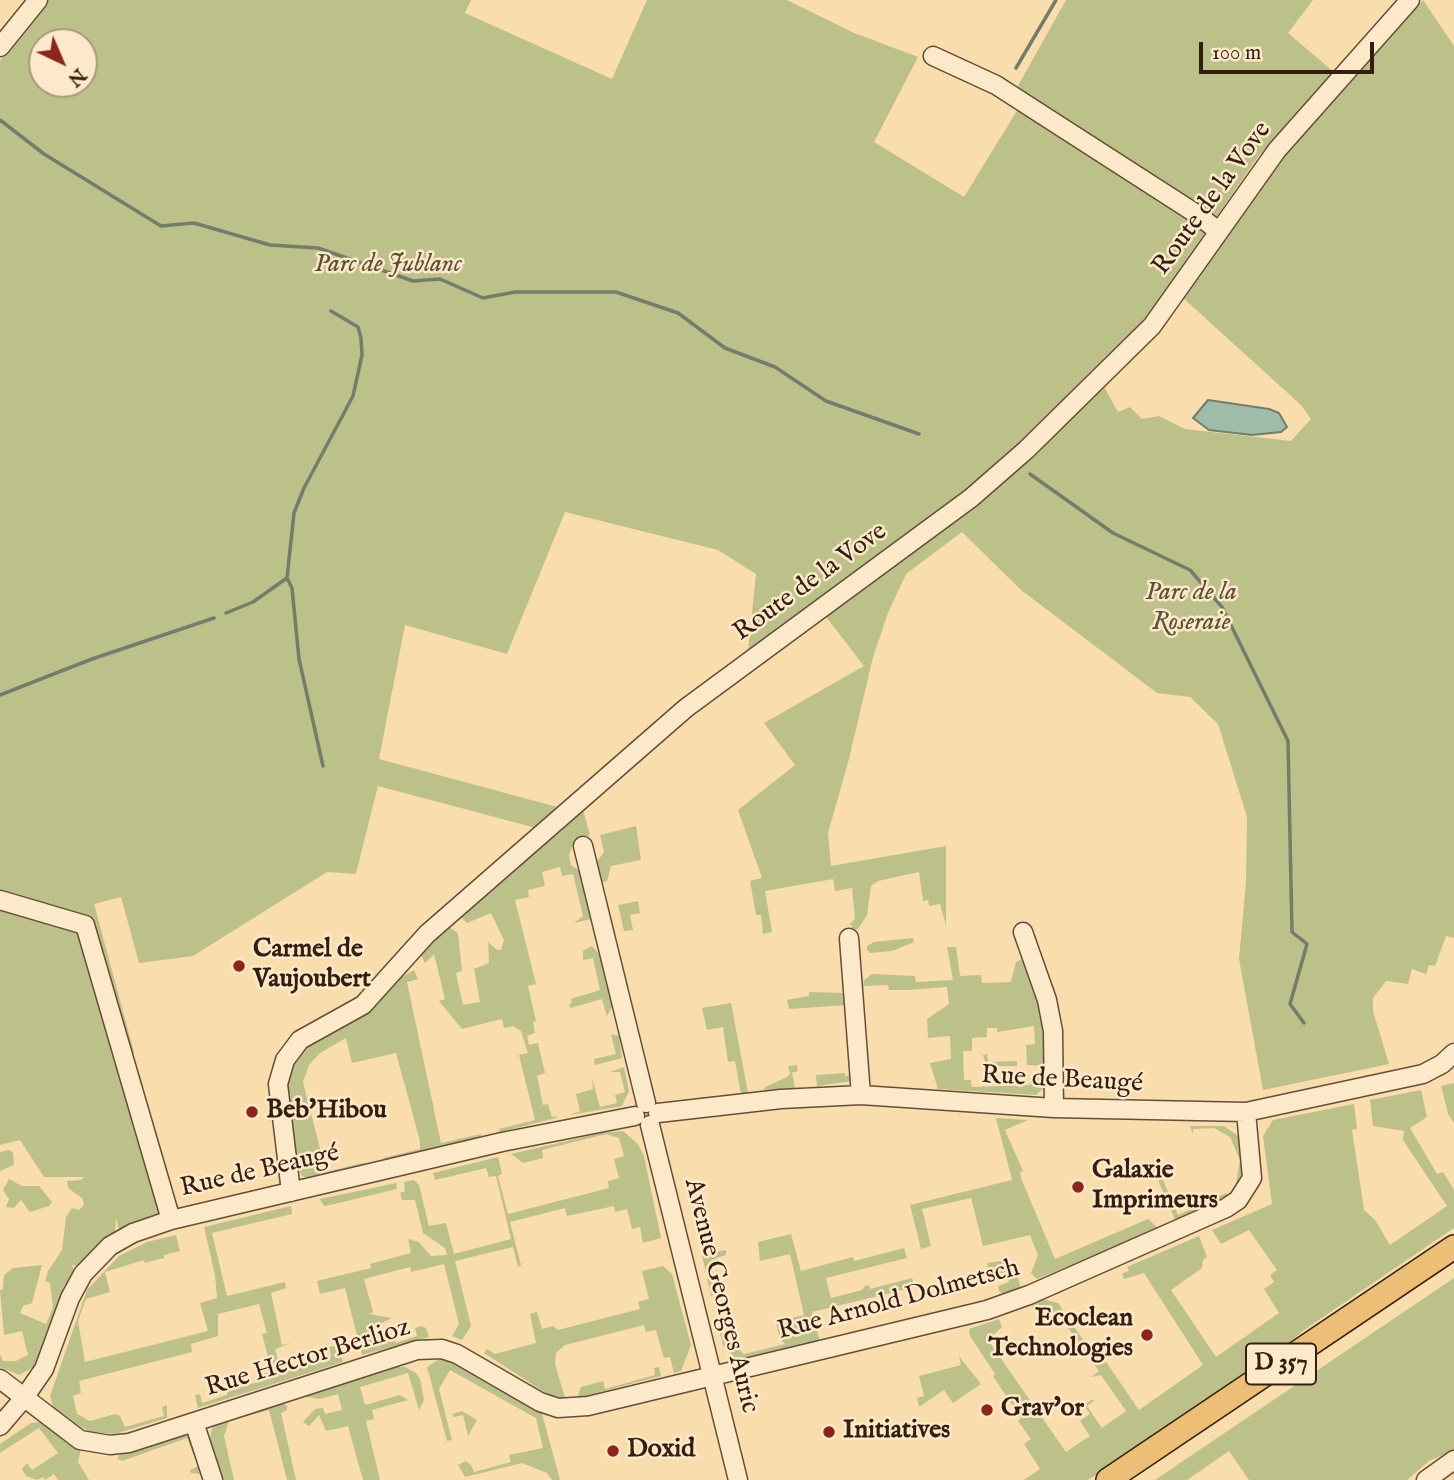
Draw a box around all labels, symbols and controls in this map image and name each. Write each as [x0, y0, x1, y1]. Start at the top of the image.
north arrow [28, 28, 98, 98]
scale bar [1202, 28, 1377, 72]
text: 100 m [1212, 40, 1261, 67]
text: N [62, 62, 90, 91]
street label: Route de la Vove [1147, 116, 1279, 282]
park label: Parc de Jublanc [314, 250, 462, 282]
street label: Route de la Vove [728, 517, 894, 649]
park label: Parc de la Roseraie [1145, 578, 1237, 640]
place label: Carmel de Vaujoubert [253, 935, 371, 996]
marker: Carmel de Vaujoubert [231, 958, 247, 974]
street label: Rue de Beaugé [980, 1061, 1144, 1101]
place label: Beb'Hibou [266, 1096, 387, 1128]
marker: Beb'Hibou [244, 1104, 260, 1120]
street label: Rue de Beaugé [178, 1139, 342, 1205]
place label: Galaxie Imprimeurs [1092, 1156, 1218, 1218]
street label: Avenue Georges Auric [676, 1175, 764, 1417]
marker: Galaxie Imprimeurs [1070, 1179, 1086, 1195]
street label: Rue Arnold Dolmetsch [775, 1254, 1023, 1348]
place label: Ecoclean Technologies [989, 1304, 1133, 1366]
street label: Rue Hector Berlioz [202, 1313, 414, 1405]
marker: Ecoclean Technologies [1139, 1327, 1155, 1343]
road number: D 357 [1246, 1344, 1316, 1384]
place label: Grav'or [1001, 1394, 1084, 1426]
marker: Grav'or [979, 1402, 995, 1418]
place label: Initiatives [843, 1416, 950, 1448]
marker: Initiatives [821, 1424, 837, 1440]
place label: Doxid [627, 1435, 695, 1467]
marker: Doxid [605, 1443, 621, 1459]

